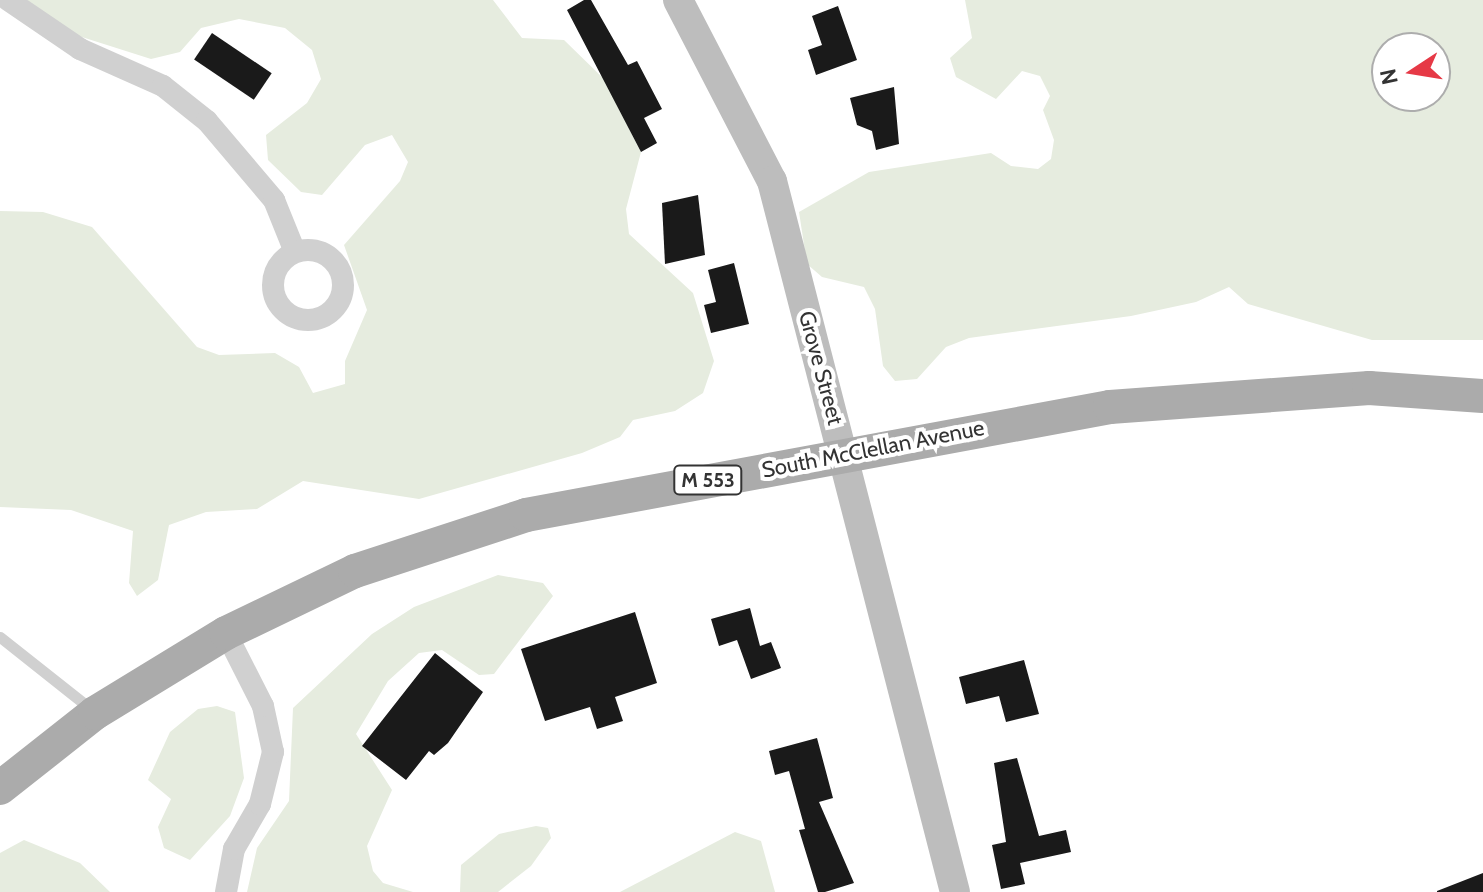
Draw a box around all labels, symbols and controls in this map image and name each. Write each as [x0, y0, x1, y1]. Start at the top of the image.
north arrow [1371, 32, 1451, 112]
text: N [1374, 66, 1404, 87]
street label: Grove Street [793, 308, 849, 428]
street label: South McClellan Avenue [760, 414, 986, 484]
road number: M 553 [672, 464, 744, 496]

